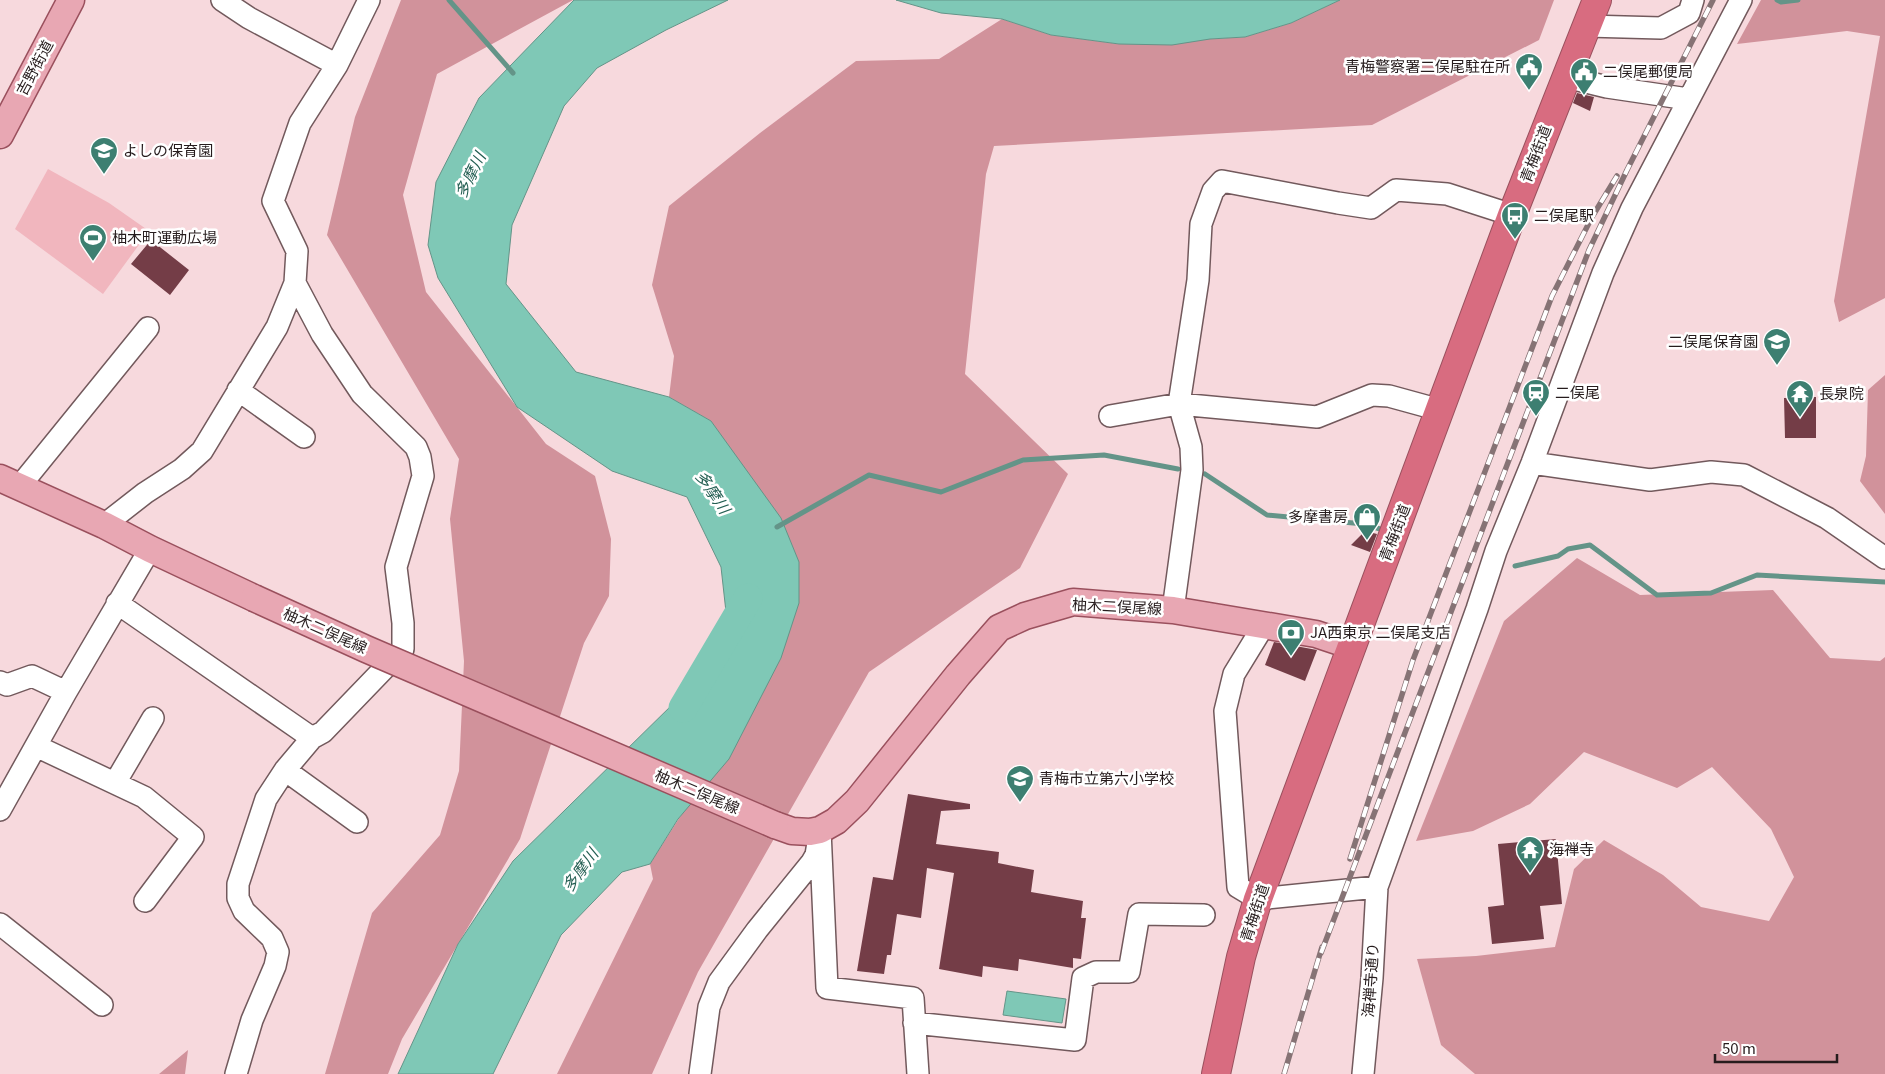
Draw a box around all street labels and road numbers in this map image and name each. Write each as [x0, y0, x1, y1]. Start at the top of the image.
street label: 吉野街道 [10, 36, 57, 99]
street label: 青梅街道 [1514, 122, 1555, 185]
street label: 青梅街道 [1373, 501, 1414, 564]
street label: 柚木二俣尾線 [1072, 593, 1163, 618]
street label: 柚木二俣尾線 [280, 602, 371, 658]
street label: 柚木二俣尾線 [652, 763, 743, 818]
street label: 青梅街道 [1234, 881, 1273, 944]
street label: 海禅寺通り [1356, 942, 1383, 1018]

